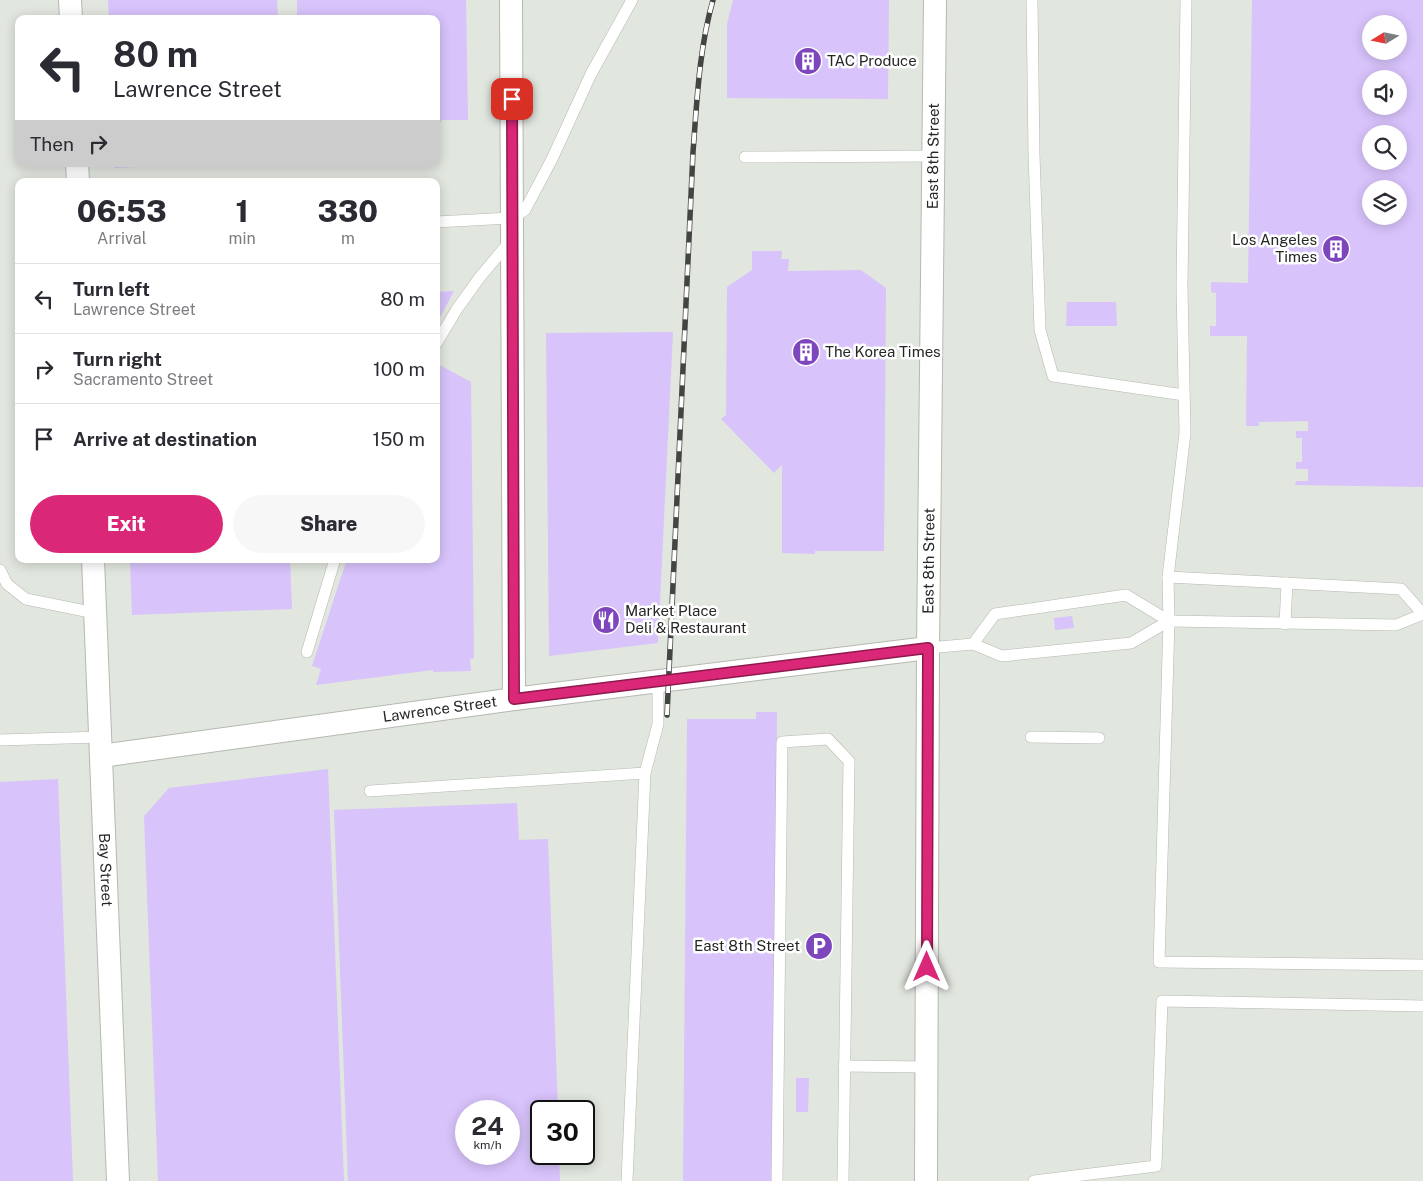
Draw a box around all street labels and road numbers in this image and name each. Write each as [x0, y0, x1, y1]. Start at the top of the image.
street label: East 8th Street [924, 103, 942, 209]
street label: East 8th Street [919, 508, 938, 614]
street label: Lawrence Street [382, 692, 498, 725]
street label: Bay Street [96, 833, 116, 907]

